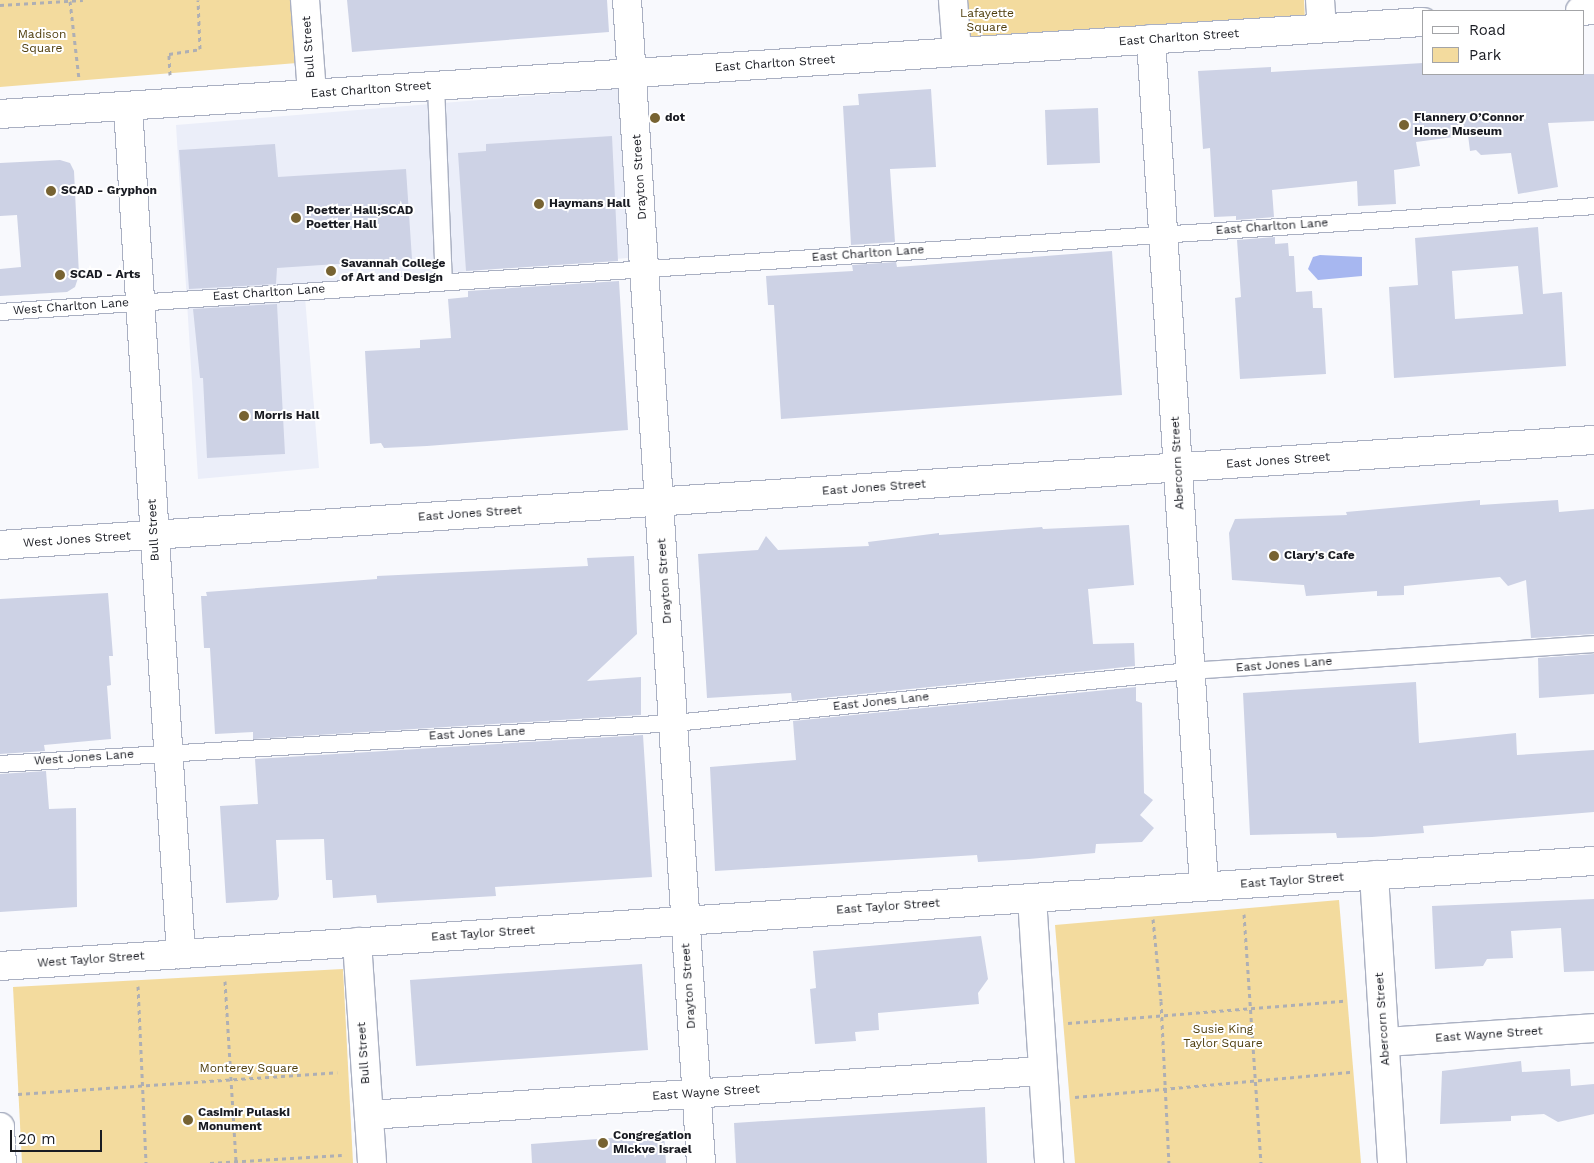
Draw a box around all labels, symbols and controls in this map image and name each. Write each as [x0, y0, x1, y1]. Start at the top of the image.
park label: Lafayette Square [960, 7, 1014, 35]
legend [1422, 10, 1584, 75]
street label: Bull Street [300, 15, 318, 79]
text: Road [1469, 21, 1506, 39]
street label: East Charlton Street [1118, 27, 1240, 49]
park label: Madison Square [18, 28, 66, 56]
text: Park [1469, 46, 1501, 64]
street label: East Charlton Street [714, 53, 836, 75]
street label: East Charlton Street [310, 79, 432, 101]
place label: dot [665, 111, 685, 125]
place label: Flannery O’Connor Home Museum [1414, 111, 1524, 139]
marker: dot [649, 112, 661, 124]
marker: Flannery O’Connor Home Museum [1398, 119, 1410, 131]
street label: Drayton Street [630, 134, 650, 220]
place label: SCAD - Gryphon [61, 184, 157, 198]
marker: SCAD - Gryphon [45, 185, 57, 197]
place label: Haymans Hall [549, 197, 630, 211]
marker: Haymans Hall [533, 198, 545, 210]
place label: Poetter Hall;SCAD Poetter Hall [306, 204, 414, 232]
marker: Poetter Hall;SCAD Poetter Hall [290, 212, 302, 224]
street label: East Charlton Lane [1215, 216, 1329, 238]
street label: East Charlton Lane [811, 243, 925, 265]
place label: Savannah College of Art and Design [341, 257, 445, 285]
marker: Savannah College of Art and Design [325, 265, 337, 277]
place label: SCAD - Arts [70, 268, 141, 282]
marker: SCAD - Arts [54, 269, 66, 281]
street label: East Charlton Lane [212, 282, 326, 304]
street label: West Charlton Lane [12, 296, 130, 318]
place label: Morris Hall [254, 409, 319, 423]
marker: Morris Hall [238, 410, 250, 422]
street label: Abercorn Street [1168, 416, 1188, 510]
street label: East Jones Street [1225, 450, 1331, 472]
street label: East Jones Street [821, 477, 927, 499]
street label: Bull Street [145, 498, 163, 562]
street label: East Jones Street [417, 503, 523, 525]
street label: West Jones Street [22, 529, 132, 551]
street label: Drayton Street [655, 538, 675, 624]
place label: Clary's Cafe [1284, 549, 1355, 563]
marker: Clary's Cafe [1268, 550, 1280, 562]
street label: East Jones Lane [1235, 654, 1333, 676]
street label: East Jones Lane [832, 690, 930, 714]
street label: East Jones Lane [428, 724, 526, 744]
street label: West Jones Lane [33, 747, 135, 769]
street label: East Taylor Street [1239, 870, 1345, 892]
street label: East Taylor Street [835, 896, 941, 918]
street label: East Taylor Street [430, 923, 536, 945]
street label: Drayton Street [679, 943, 699, 1029]
street label: West Taylor Street [37, 949, 145, 971]
street label: Abercorn Street [1373, 972, 1393, 1066]
street label: Bull Street [355, 1021, 373, 1085]
park label: Susie King Taylor Square [1183, 1023, 1263, 1051]
street label: East Wayne Street [1435, 1024, 1543, 1046]
park label: Monterey Square [199, 1062, 299, 1076]
street label: East Wayne Street [652, 1082, 760, 1104]
place label: Casimir Pulaski Monument [198, 1106, 290, 1134]
marker: Casimir Pulaski Monument [182, 1114, 194, 1126]
scale bar [12, 1120, 105, 1152]
place label: Congregation Mickve Israel [613, 1129, 692, 1157]
text: 20 m [18, 1130, 56, 1148]
marker: Congregation Mickve Israel [597, 1137, 609, 1149]

